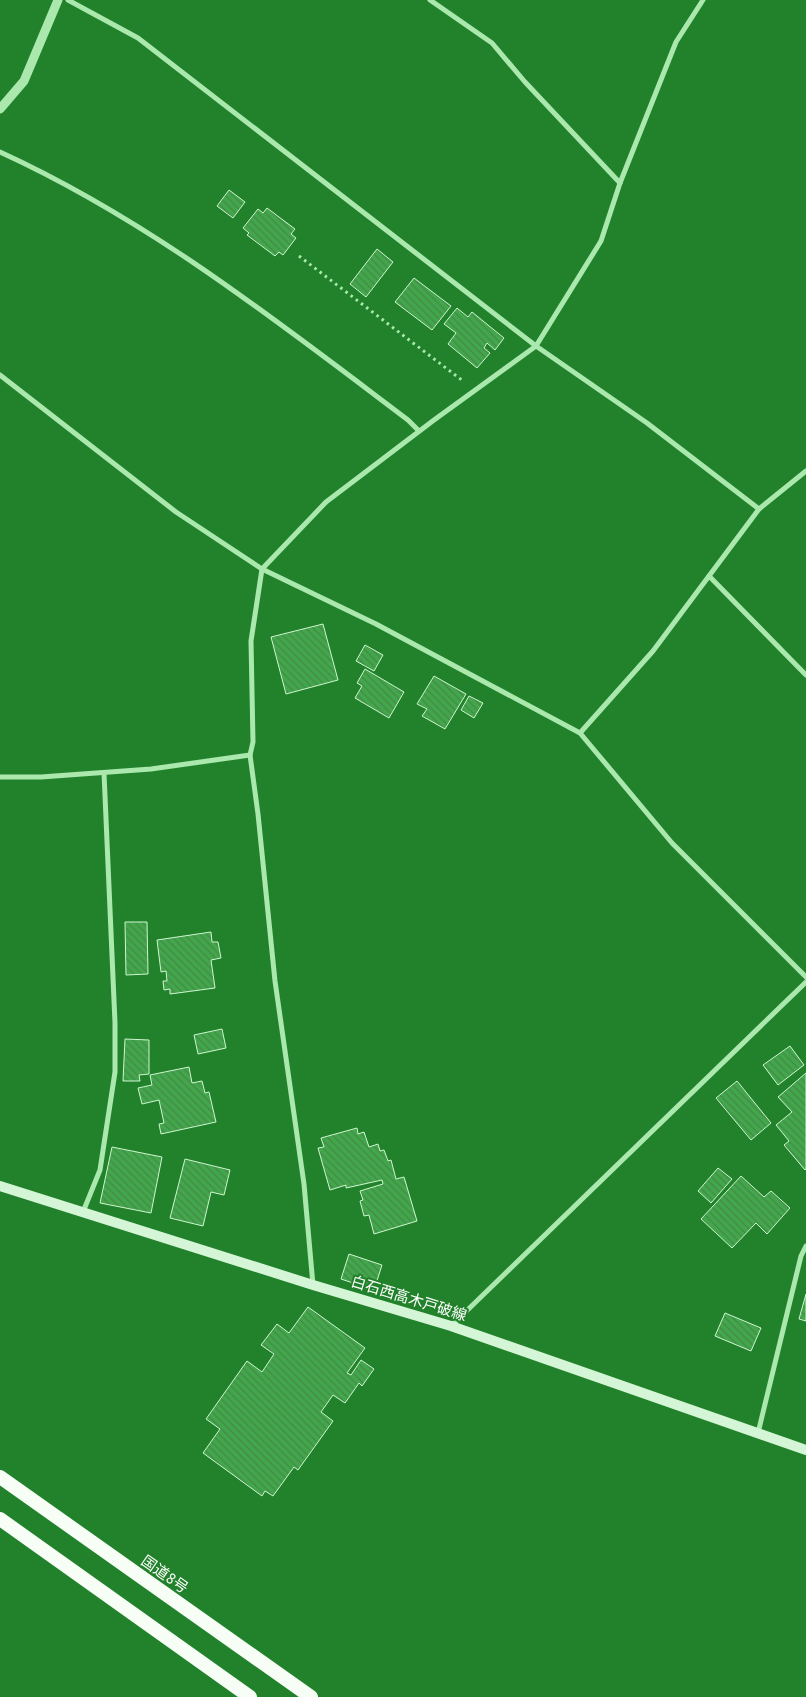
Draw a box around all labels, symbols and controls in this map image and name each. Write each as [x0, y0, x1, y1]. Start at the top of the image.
street label: 白石西高木戸破線 [349, 1271, 469, 1325]
street label: 国道8号 [138, 1551, 192, 1597]

